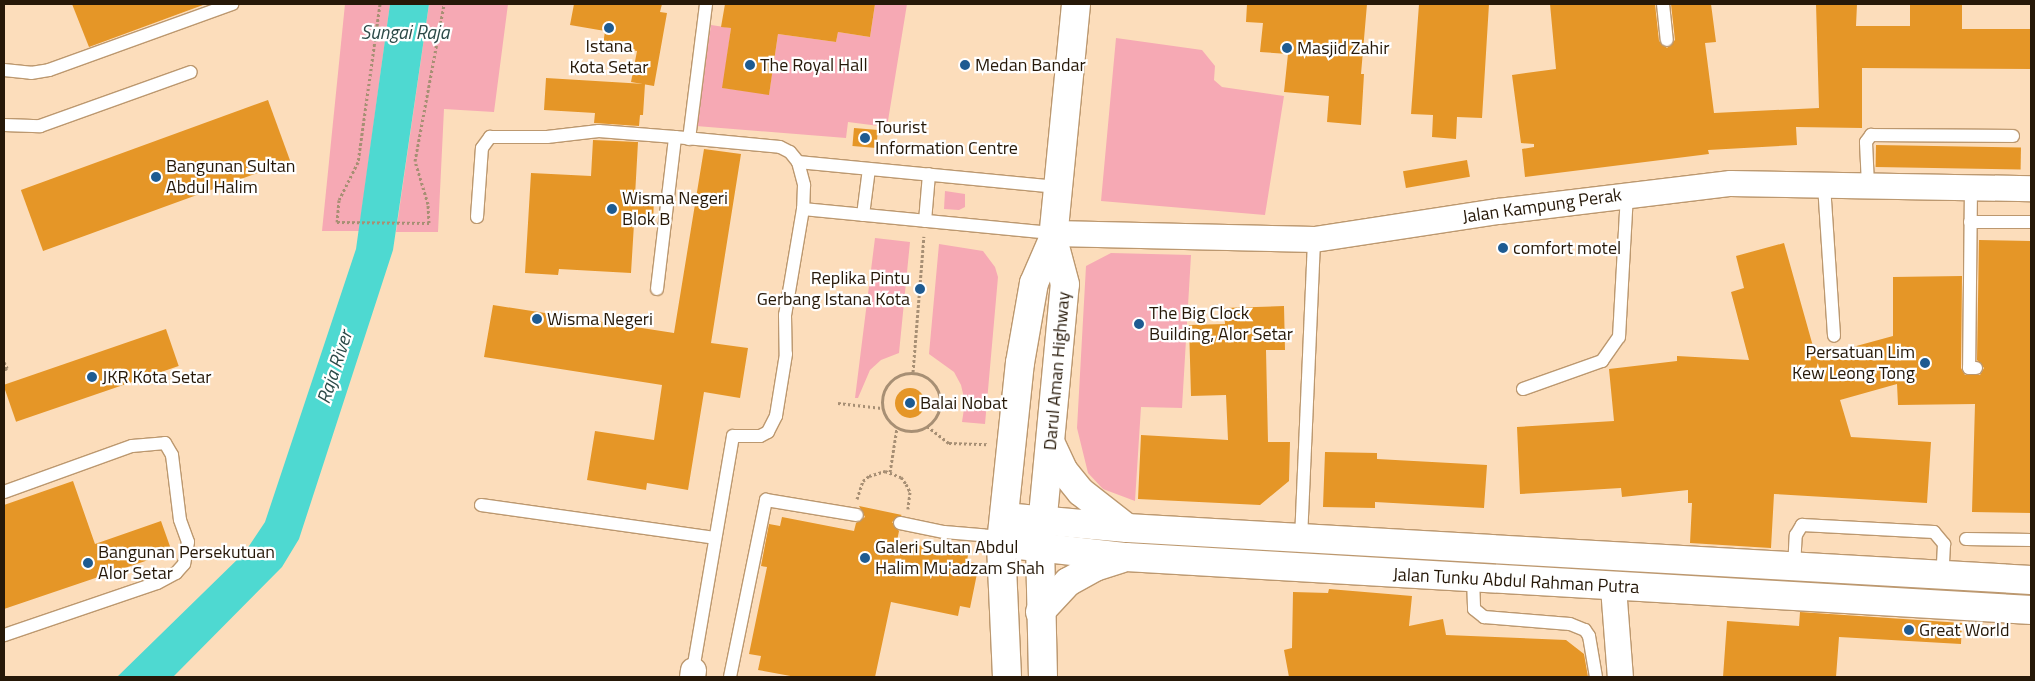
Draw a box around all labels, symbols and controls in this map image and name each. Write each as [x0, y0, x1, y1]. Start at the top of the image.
water label: Sungai Raja [361, 21, 449, 43]
marker: Istana Kota Setar [603, 22, 615, 34]
place label: Istana Kota Setar [569, 36, 649, 78]
place label: Masjid Zahir [1297, 37, 1389, 59]
marker: Masjid Zahir [1281, 42, 1293, 54]
place label: The Royal Hall [760, 54, 868, 76]
place label: Medan Bandar [975, 54, 1086, 76]
marker: The Royal Hall [744, 59, 756, 71]
marker: Medan Bandar [959, 59, 971, 71]
place label: Tourist Information Centre [875, 117, 1018, 160]
marker: Tourist Information Centre [859, 132, 871, 144]
place label: Bangunan Sultan Abdul Halim [166, 156, 295, 198]
marker: Bangunan Sultan Abdul Halim [150, 171, 162, 183]
street label: Jalan Kampung Perak [1461, 184, 1623, 228]
place label: Wisma Negeri Blok B [622, 188, 728, 230]
marker: Wisma Negeri Blok B [606, 203, 618, 215]
place label: comfort motel [1513, 237, 1621, 259]
marker: comfort motel [1497, 242, 1509, 254]
place label: Replika Pintu Gerbang Istana Kota [757, 268, 910, 310]
marker: Replika Pintu Gerbang Istana Kota [914, 283, 926, 295]
street label: Darul Aman Highway [1039, 291, 1075, 451]
place label: The Big Clock Building, Alor Setar [1149, 303, 1293, 346]
place label: Wisma Negeri [547, 308, 653, 330]
marker: Wisma Negeri [531, 313, 543, 325]
marker: The Big Clock Building, Alor Setar [1133, 318, 1145, 330]
water label: Raja River [311, 328, 357, 406]
place label: Persatuan Lim Kew Leong Tong [1792, 342, 1915, 384]
marker: Persatuan Lim Kew Leong Tong [1919, 357, 1931, 369]
place label: JKR Kota Setar [102, 366, 212, 388]
marker: JKR Kota Setar [86, 371, 98, 383]
place label: Balai Nobat [920, 392, 1008, 414]
marker: Balai Nobat [904, 397, 916, 409]
place label: Galeri Sultan Abdul Halim Mu'adzam Shah [875, 537, 1045, 580]
place label: Bangunan Persekutuan Alor Setar [98, 542, 275, 584]
marker: Galeri Sultan Abdul Halim Mu'adzam Shah [859, 552, 871, 564]
marker: Bangunan Persekutuan Alor Setar [82, 557, 94, 569]
street label: Jalan Tunku Abdul Rahman Putra [1392, 564, 1640, 598]
place label: Great World [1919, 619, 2010, 641]
marker: Great World [1903, 624, 1915, 636]

